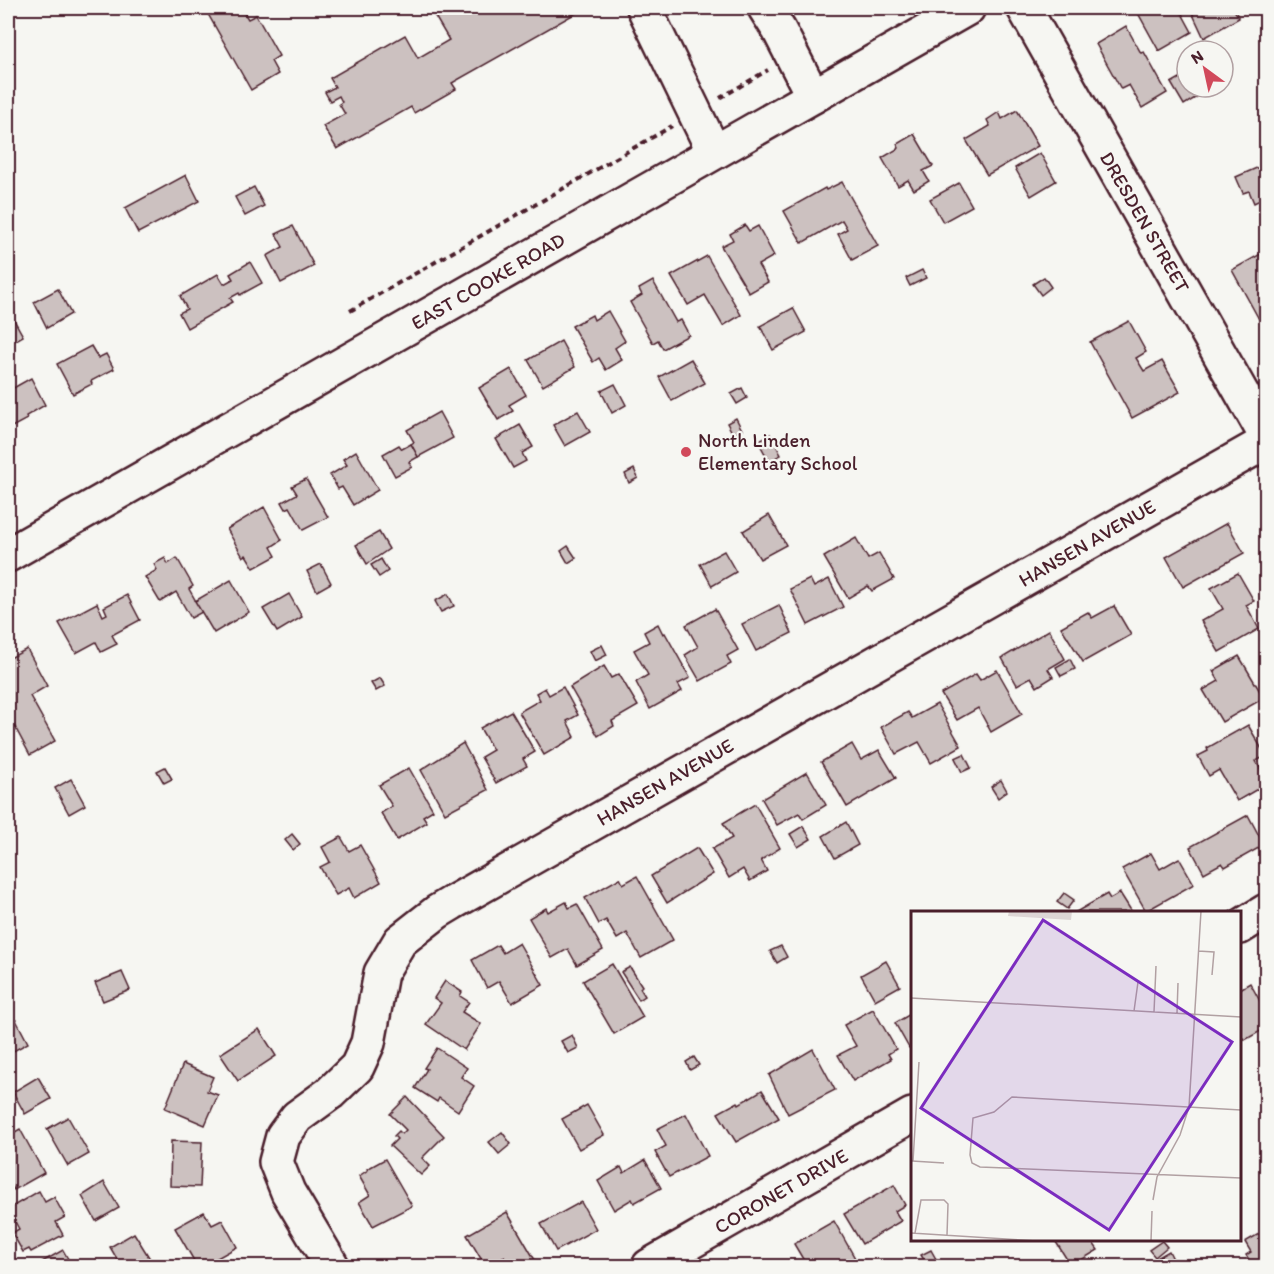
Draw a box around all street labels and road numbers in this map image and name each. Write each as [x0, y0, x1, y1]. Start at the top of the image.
street label: DRESDEN STREET [1095, 147, 1195, 297]
street label: EAST COOKE ROAD [407, 227, 569, 335]
street label: HANSEN AVENUE [1014, 494, 1160, 592]
street label: HANSEN AVENUE [592, 733, 738, 831]
street label: CORONET DRIVE [710, 1143, 852, 1239]

